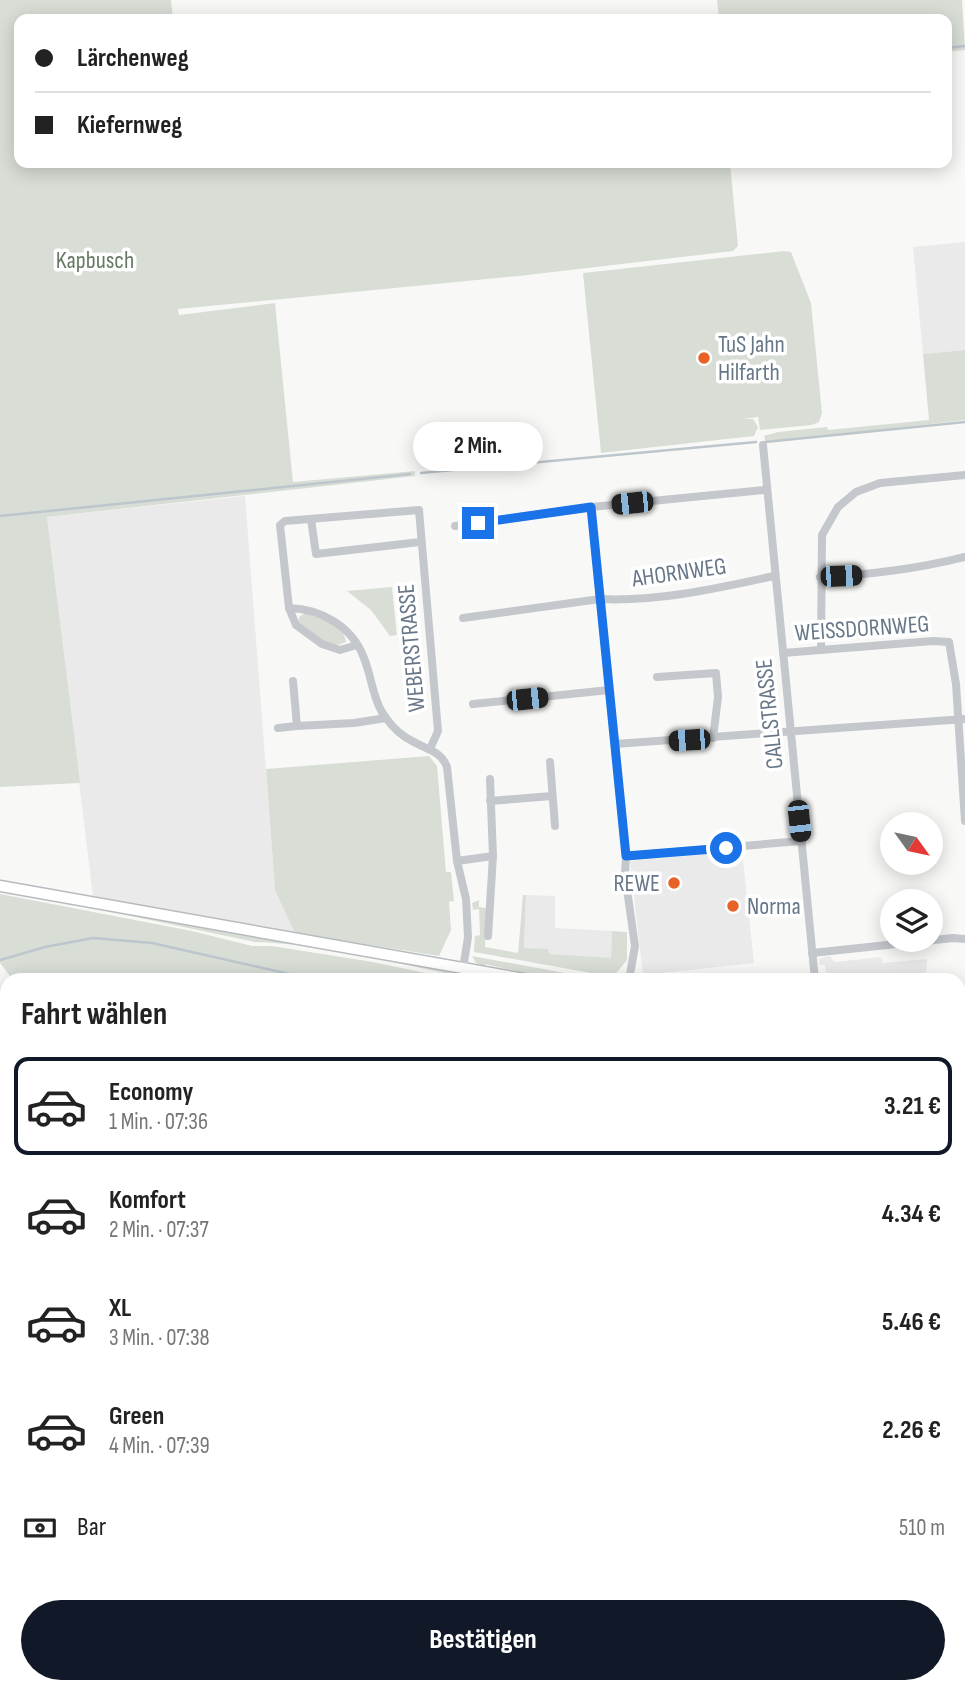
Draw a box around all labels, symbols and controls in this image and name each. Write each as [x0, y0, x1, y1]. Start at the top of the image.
text: Lärchenweg [77, 43, 189, 74]
text: Kiefernweg [77, 110, 182, 141]
park label: Kapbusch [56, 246, 134, 275]
place label: TuS Jahn Hilfarth [718, 330, 785, 387]
marker: TuS Jahn Hilfarth [696, 350, 712, 366]
callout: 2 Min. [413, 421, 543, 470]
text: 2 Min. [454, 432, 502, 460]
car [611, 490, 654, 516]
route end [462, 507, 494, 539]
street label: AHORNWEG [629, 552, 728, 594]
car [820, 565, 863, 587]
street label: WEBERSTRASSE [391, 583, 432, 713]
street label: WEISSDORNWEG [794, 609, 930, 648]
street label: CALLSTRASSE [749, 657, 790, 771]
car [506, 686, 549, 712]
car [668, 728, 711, 752]
car [787, 799, 812, 843]
north arrow [880, 812, 943, 875]
map controls [880, 812, 943, 952]
route start [710, 832, 742, 864]
place label: REWE [614, 869, 660, 898]
marker: REWE [666, 875, 682, 891]
button: layers [880, 889, 943, 952]
place label: Norma [747, 892, 801, 921]
marker: Norma [725, 898, 741, 914]
text: Fahrt wählen [21, 995, 167, 1034]
icon: car [25, 1075, 88, 1138]
text: Economy [109, 1077, 193, 1108]
text: 3.21 € [884, 1091, 941, 1122]
text: 1 Min. · 07:36 [109, 1108, 208, 1136]
icon: car [25, 1183, 88, 1246]
text: Komfort [109, 1185, 186, 1216]
text: 4.34 € [882, 1199, 941, 1230]
text: 2 Min. · 07:37 [109, 1216, 209, 1244]
icon: car [25, 1291, 88, 1354]
text: XL [109, 1293, 131, 1324]
text: 5.46 € [882, 1307, 941, 1338]
text: 3 Min. · 07:38 [109, 1324, 210, 1352]
icon: car [25, 1399, 88, 1462]
text: Green [109, 1401, 164, 1432]
text: 2.26 € [882, 1415, 941, 1446]
text: 4 Min. · 07:39 [109, 1432, 210, 1460]
icon: cash [21, 1509, 59, 1547]
text: Bar [77, 1512, 106, 1543]
text: 510 m [899, 1514, 945, 1542]
button: Bestätigen [21, 1600, 945, 1680]

